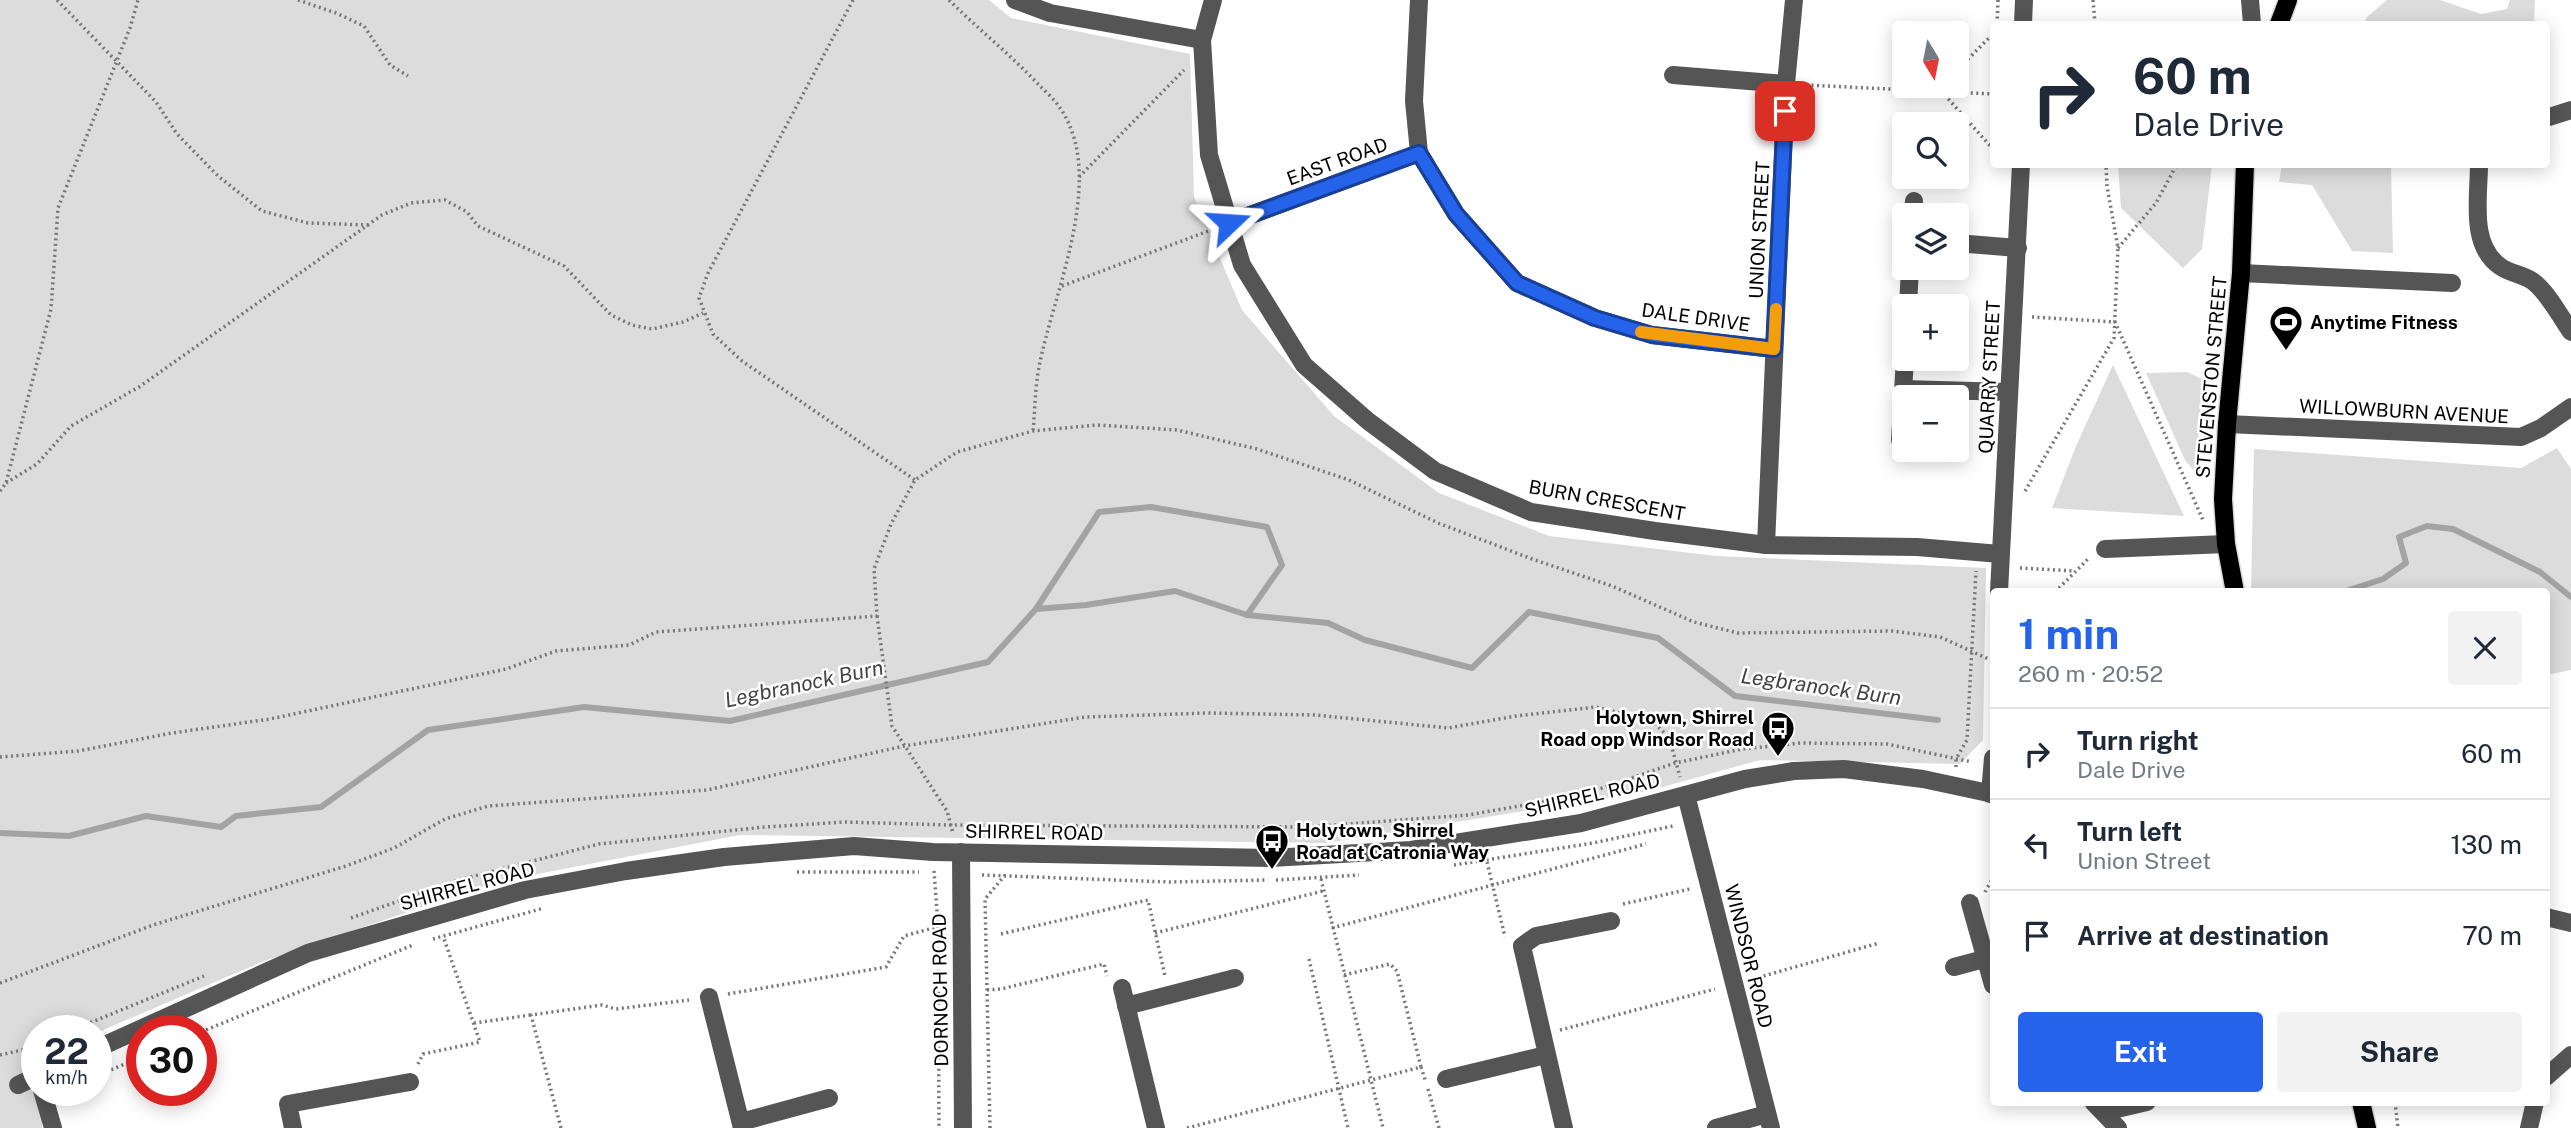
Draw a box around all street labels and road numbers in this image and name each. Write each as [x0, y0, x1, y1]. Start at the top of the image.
street label: EAST ROAD [1284, 133, 1390, 189]
street label: UNION STREET [1744, 161, 1774, 299]
street label: STEVENSTON STREET [2191, 275, 2231, 479]
street label: DALE DRIVE [1640, 298, 1752, 336]
street label: QUARRY STREET [1974, 300, 2004, 454]
street label: WILLOWBURN AVENUE [2299, 395, 2509, 427]
street label: BURN CRESCENT [1527, 475, 1687, 525]
street label: SHIRREL ROAD [1522, 769, 1662, 821]
street label: SHIRREL ROAD [965, 820, 1103, 844]
street label: SHIRREL ROAD [397, 857, 537, 915]
street label: WINDSOR ROAD [1721, 882, 1777, 1030]
street label: DORNOCH ROAD [928, 913, 952, 1067]

